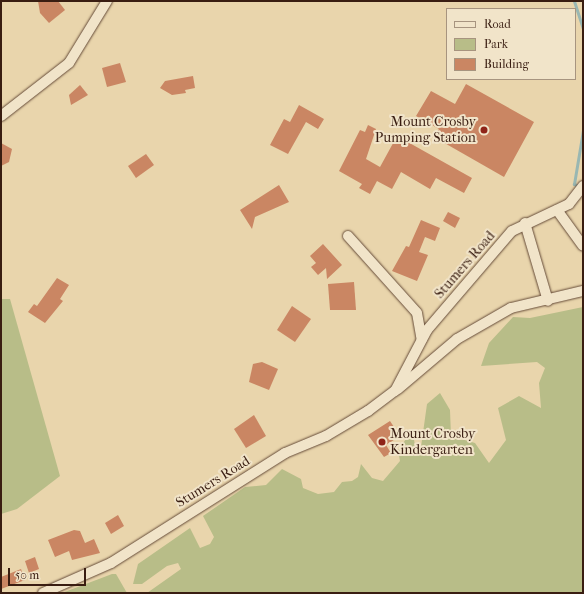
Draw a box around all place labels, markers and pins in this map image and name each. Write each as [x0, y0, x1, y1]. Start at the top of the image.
place label: Mount Crosby Pumping Station [375, 114, 476, 146]
marker: Mount Crosby Pumping Station [479, 125, 489, 135]
place label: Mount Crosby Kindergarten [390, 426, 475, 458]
marker: Mount Crosby Kindergarten [377, 437, 387, 447]

